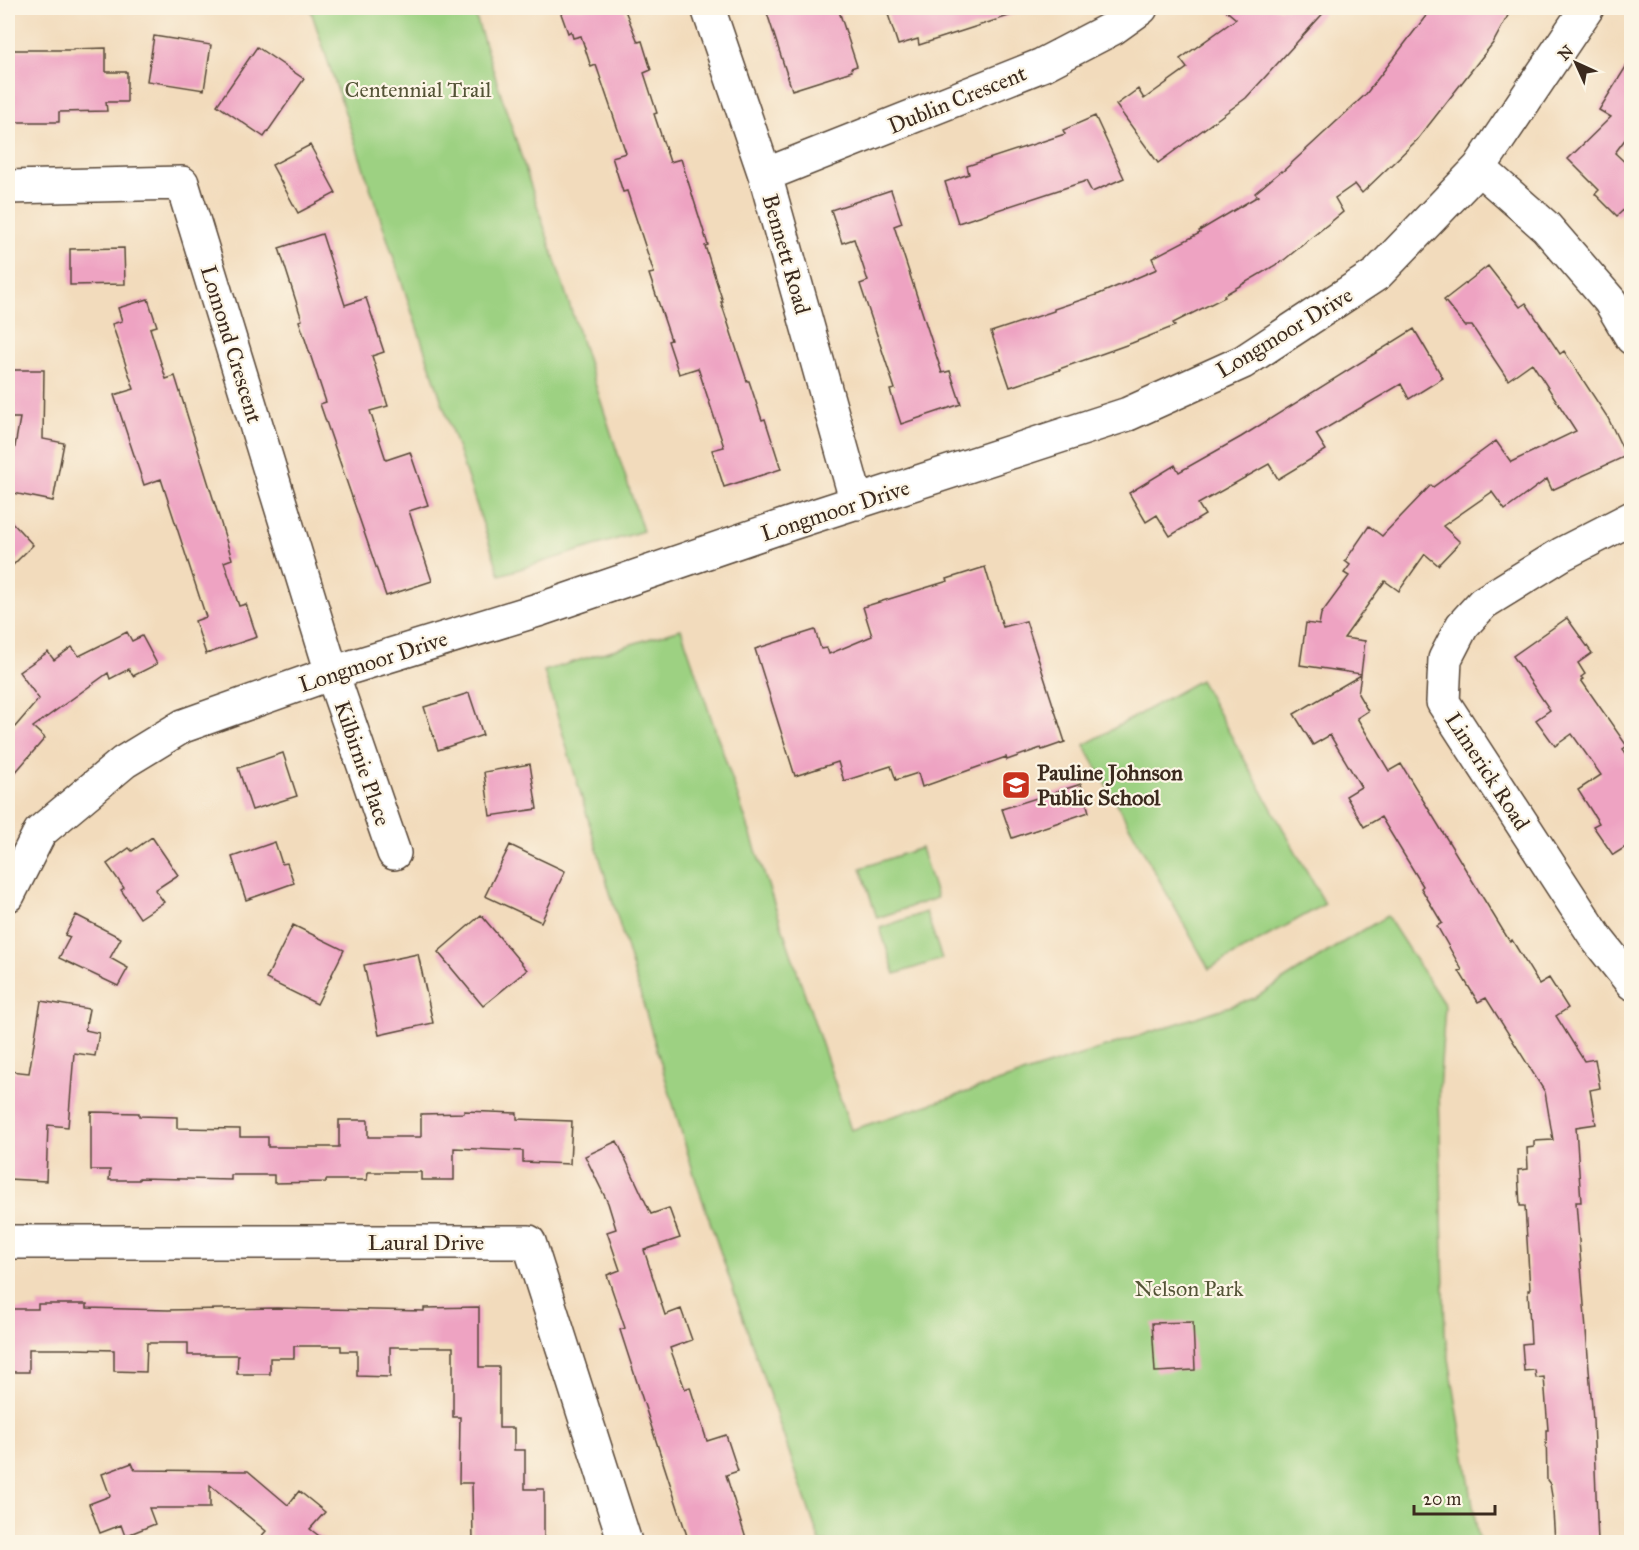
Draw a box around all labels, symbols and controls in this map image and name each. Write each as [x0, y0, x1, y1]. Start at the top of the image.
north arrow [1546, 33, 1606, 93]
text: N [1554, 41, 1578, 64]
street label: Dublin Crescent [884, 59, 1030, 139]
park label: Centennial Trail [345, 76, 491, 103]
street label: Bennett Road [756, 191, 817, 317]
street label: Lomond Crescent [195, 262, 268, 426]
street label: Longmoor Drive [1211, 281, 1357, 384]
street label: Longmoor Drive [758, 474, 913, 547]
street label: Longmoor Drive [296, 625, 451, 698]
street label: Kilbirnie Place [329, 697, 397, 829]
street label: Limerick Road [1439, 707, 1536, 835]
place label: Pauline Johnson Public School [1037, 759, 1183, 811]
school or university icon: Pauline Johnson Public School [1000, 769, 1032, 801]
street label: Laural Drive [368, 1229, 484, 1256]
park label: Nelson Park [1134, 1275, 1244, 1302]
scale bar [1414, 1478, 1495, 1516]
text: 20 m [1423, 1488, 1461, 1510]

